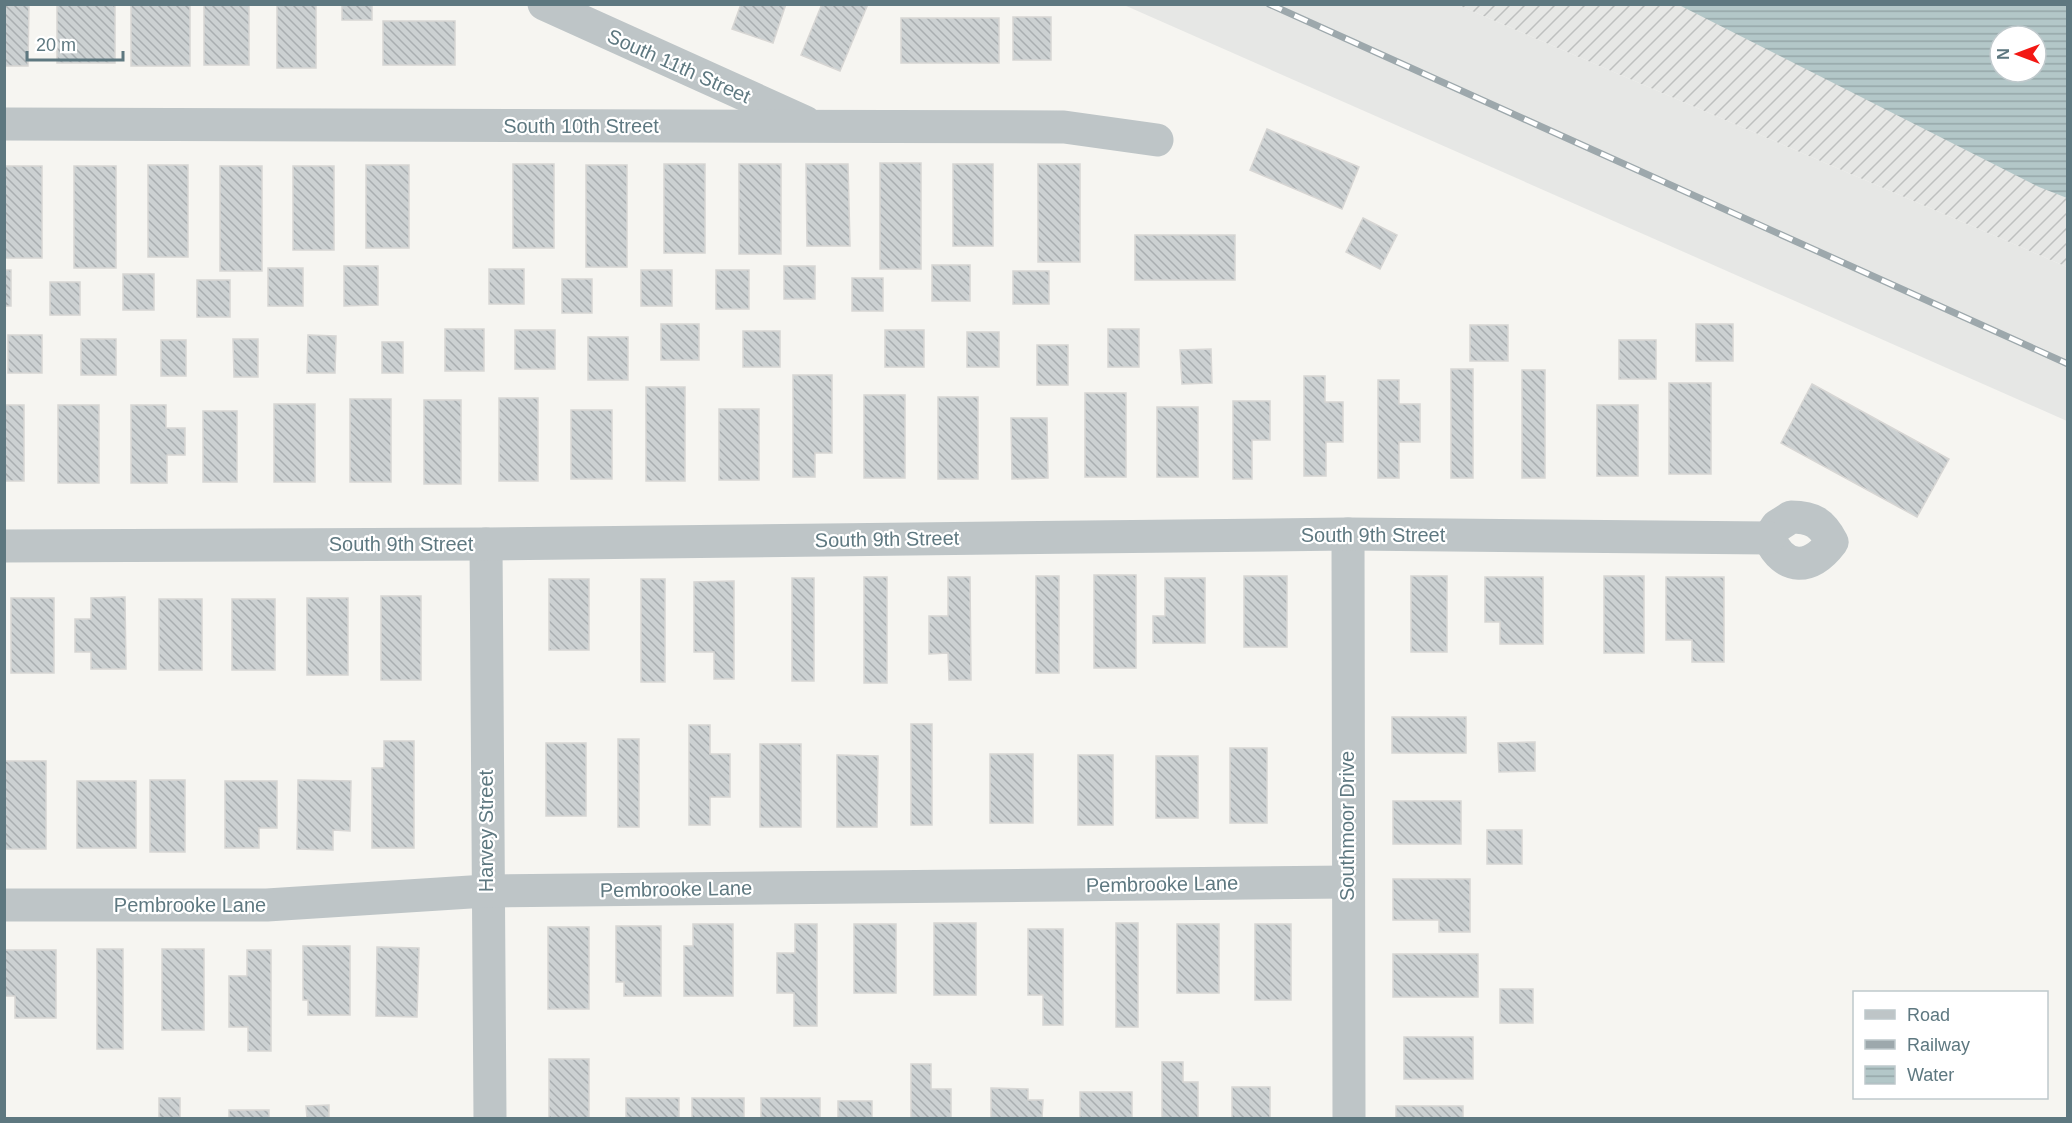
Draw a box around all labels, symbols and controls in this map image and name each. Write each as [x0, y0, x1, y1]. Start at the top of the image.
scale bar [27, 24, 123, 62]
north arrow [1988, 24, 2048, 84]
street label: South 11th Street [604, 25, 754, 108]
text: 20 m [36, 35, 76, 55]
text: N [1995, 48, 2012, 60]
street label: South 10th Street [503, 115, 659, 137]
street label: South 9th Street [1301, 524, 1446, 546]
street label: South 9th Street [815, 527, 960, 551]
street label: South 9th Street [329, 533, 474, 555]
street label: Southmoor Drive [1336, 751, 1358, 901]
street label: Harvey Street [475, 769, 497, 892]
street label: Pembrooke Lane [1086, 872, 1238, 896]
street label: Pembrooke Lane [600, 877, 752, 901]
street label: Pembrooke Lane [114, 894, 266, 916]
legend [1853, 991, 2048, 1099]
text: Road [1907, 1005, 1950, 1025]
text: Railway [1907, 1035, 1970, 1055]
text: Water [1907, 1065, 1954, 1085]

